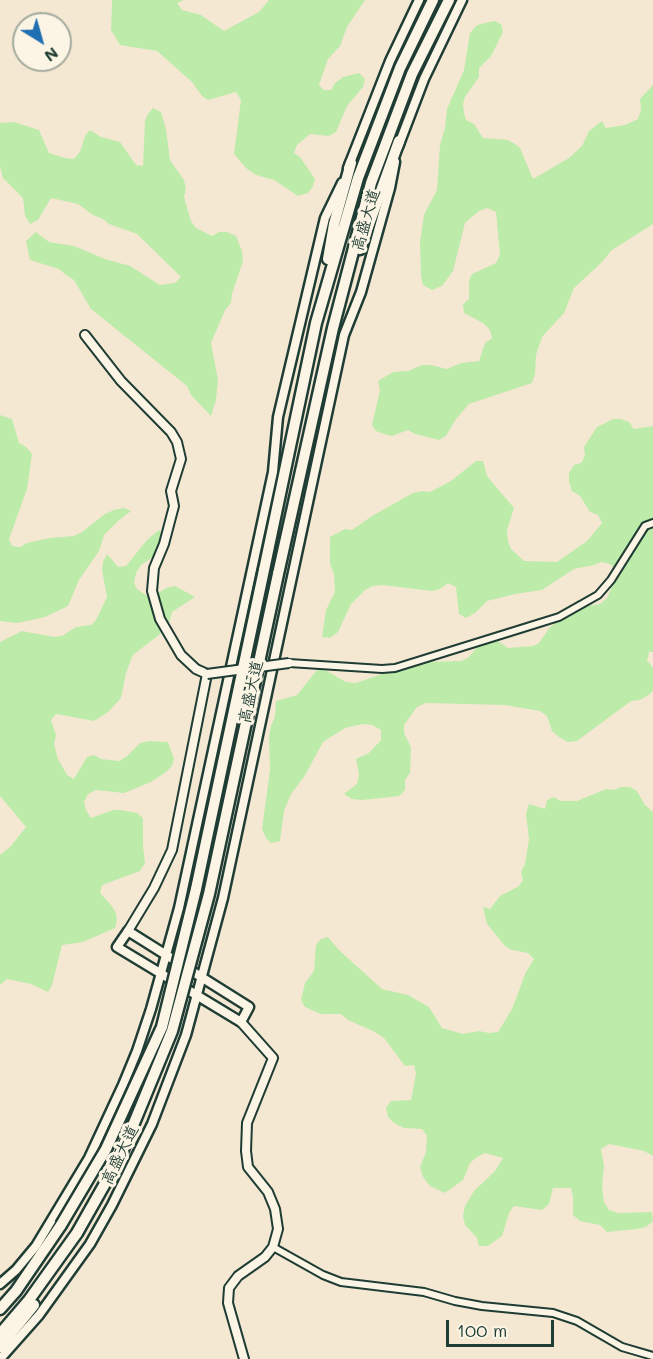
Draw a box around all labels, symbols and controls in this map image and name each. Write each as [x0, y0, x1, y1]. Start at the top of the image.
north arrow [12, 12, 72, 72]
text: N [41, 43, 63, 67]
street label: 高盛大道 [348, 187, 384, 253]
street label: 高盛大道 [235, 659, 267, 725]
street label: 高盛大道 [97, 1122, 143, 1188]
scale bar [449, 1308, 557, 1346]
text: 100 m [457, 1318, 507, 1342]

